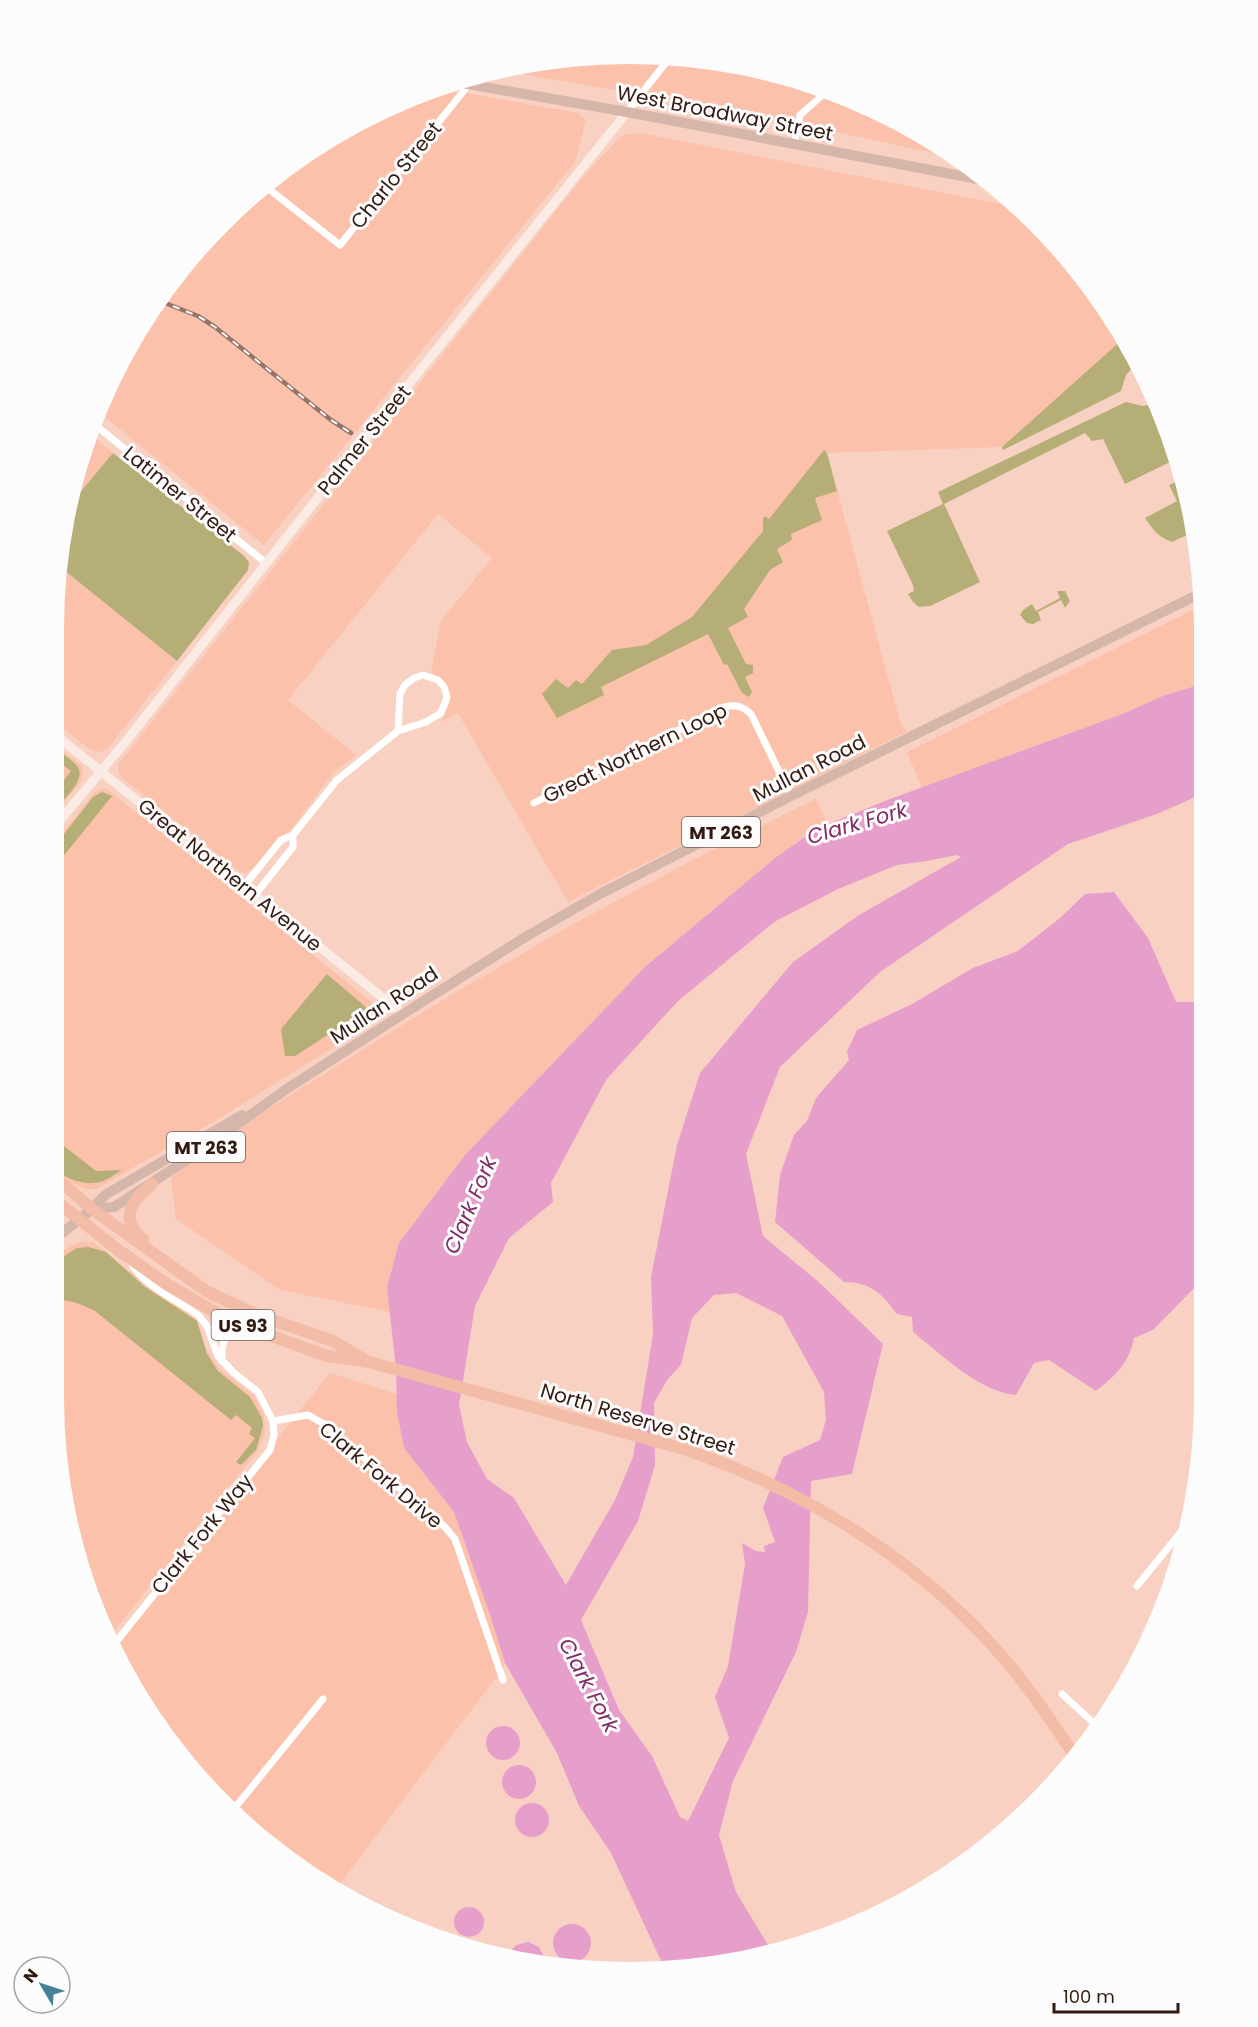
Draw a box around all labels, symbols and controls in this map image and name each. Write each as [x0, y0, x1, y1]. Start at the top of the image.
street label: West Broadway Street [615, 78, 835, 148]
street label: Charlo Street [344, 115, 448, 235]
street label: Palmer Street [311, 379, 417, 501]
street label: Latimer Street [117, 439, 243, 549]
street label: Great Northern Loop [538, 696, 732, 810]
street label: Mullan Road [748, 727, 870, 809]
street label: Great Northern Avenue [132, 792, 328, 958]
water label: Clark Fork [803, 795, 912, 851]
road number: MT 263 [682, 817, 760, 847]
street label: Mullan Road [325, 960, 443, 1050]
road number: MT 263 [167, 1132, 245, 1162]
water label: Clark Fork [436, 1151, 504, 1258]
road number: US 93 [212, 1310, 274, 1340]
street label: North Reserve Street [537, 1376, 739, 1462]
street label: Clark Fork Drive [313, 1415, 449, 1535]
street label: Clark Fork Way [145, 1468, 259, 1600]
water label: Clark Fork [552, 1633, 627, 1738]
north arrow [12, 1955, 72, 2015]
text: N [18, 1964, 43, 1988]
scale bar [1054, 1976, 1178, 2014]
text: 100 m [1063, 1984, 1115, 2009]

